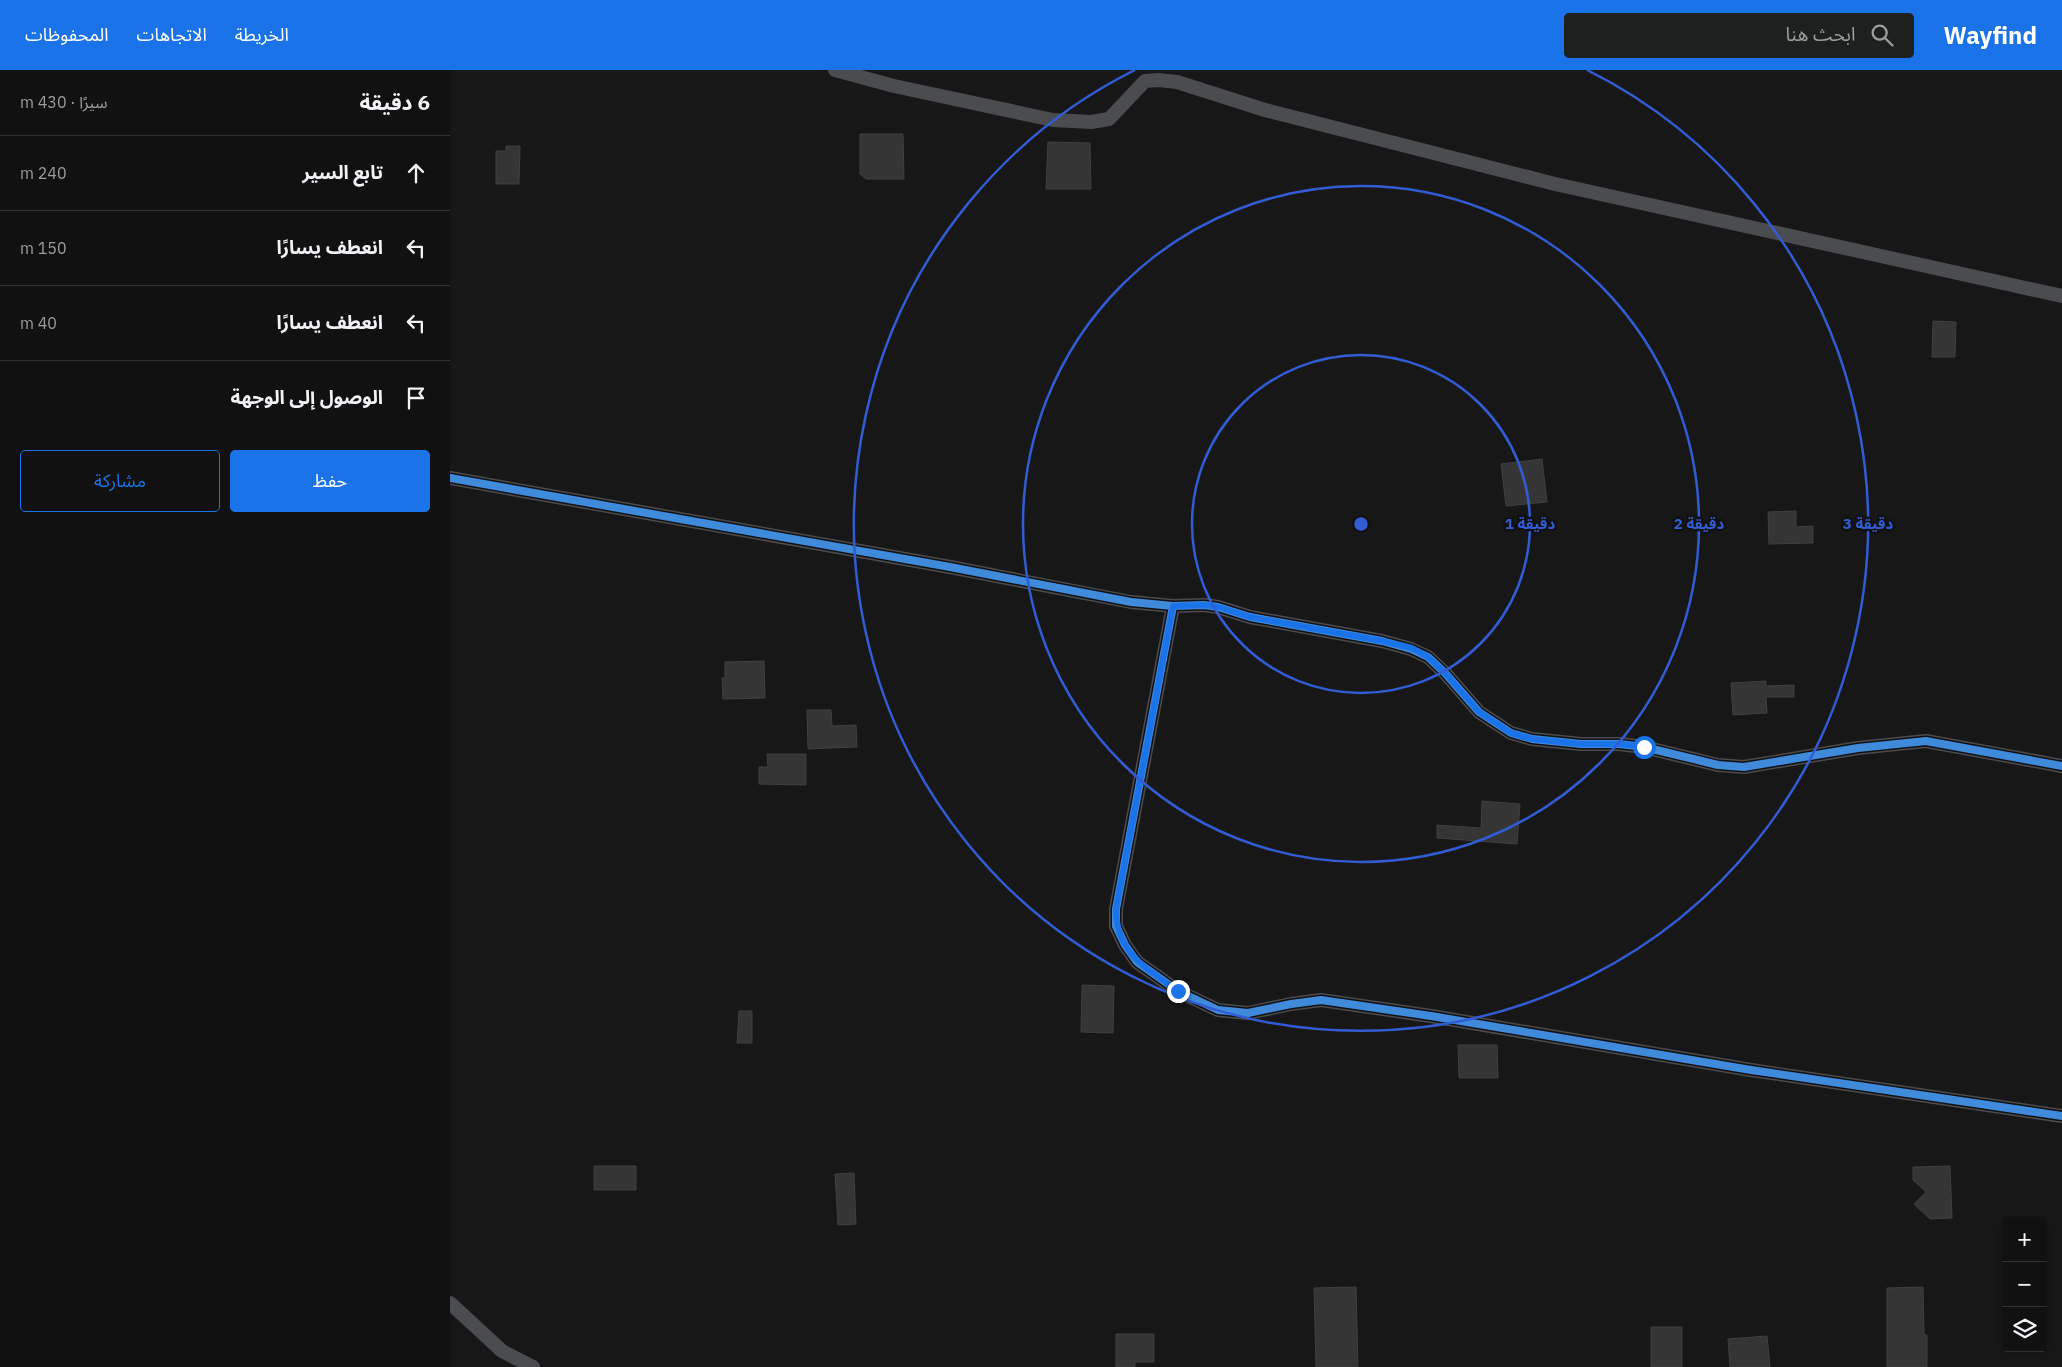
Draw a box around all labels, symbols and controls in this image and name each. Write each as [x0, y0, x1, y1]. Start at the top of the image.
search box [1564, 13, 1914, 58]
text: Wayfind [1944, 19, 2037, 51]
icon: search [1868, 21, 1896, 49]
text: ابحث هنا [1786, 22, 1856, 46]
text: المحفوظات [25, 23, 109, 46]
text: الاتجاهات [137, 23, 207, 46]
text: الخريطة [235, 23, 289, 46]
text: 6 دقيقة [360, 88, 430, 116]
text: سيرًا · 430 m [20, 92, 108, 112]
icon: ahead [402, 159, 430, 187]
text: تابع السير [302, 160, 383, 184]
text: 240 m [20, 163, 67, 183]
icon: left [402, 234, 430, 262]
text: انعطف يسارًا [276, 235, 383, 259]
text: 150 m [20, 238, 67, 258]
icon: left [402, 309, 430, 337]
text: انعطف يسارًا [276, 310, 383, 334]
text: 40 m [20, 313, 57, 333]
icon: arrive [402, 384, 430, 412]
text: الوصول إلى الوجهة [231, 385, 383, 409]
button: مشاركة [20, 450, 220, 512]
button: حفظ [230, 450, 430, 512]
text: 1 دقيقة [1505, 514, 1555, 533]
text: 2 دقيقة [1674, 514, 1724, 533]
text: 3 دقيقة [1843, 514, 1893, 533]
centre of rings [1352, 515, 1370, 533]
route start [1633, 736, 1656, 759]
route end [1167, 980, 1190, 1003]
map controls [2002, 1217, 2047, 1352]
button: + [2002, 1217, 2047, 1262]
button: − [2002, 1262, 2047, 1307]
button: layers [2002, 1307, 2047, 1352]

